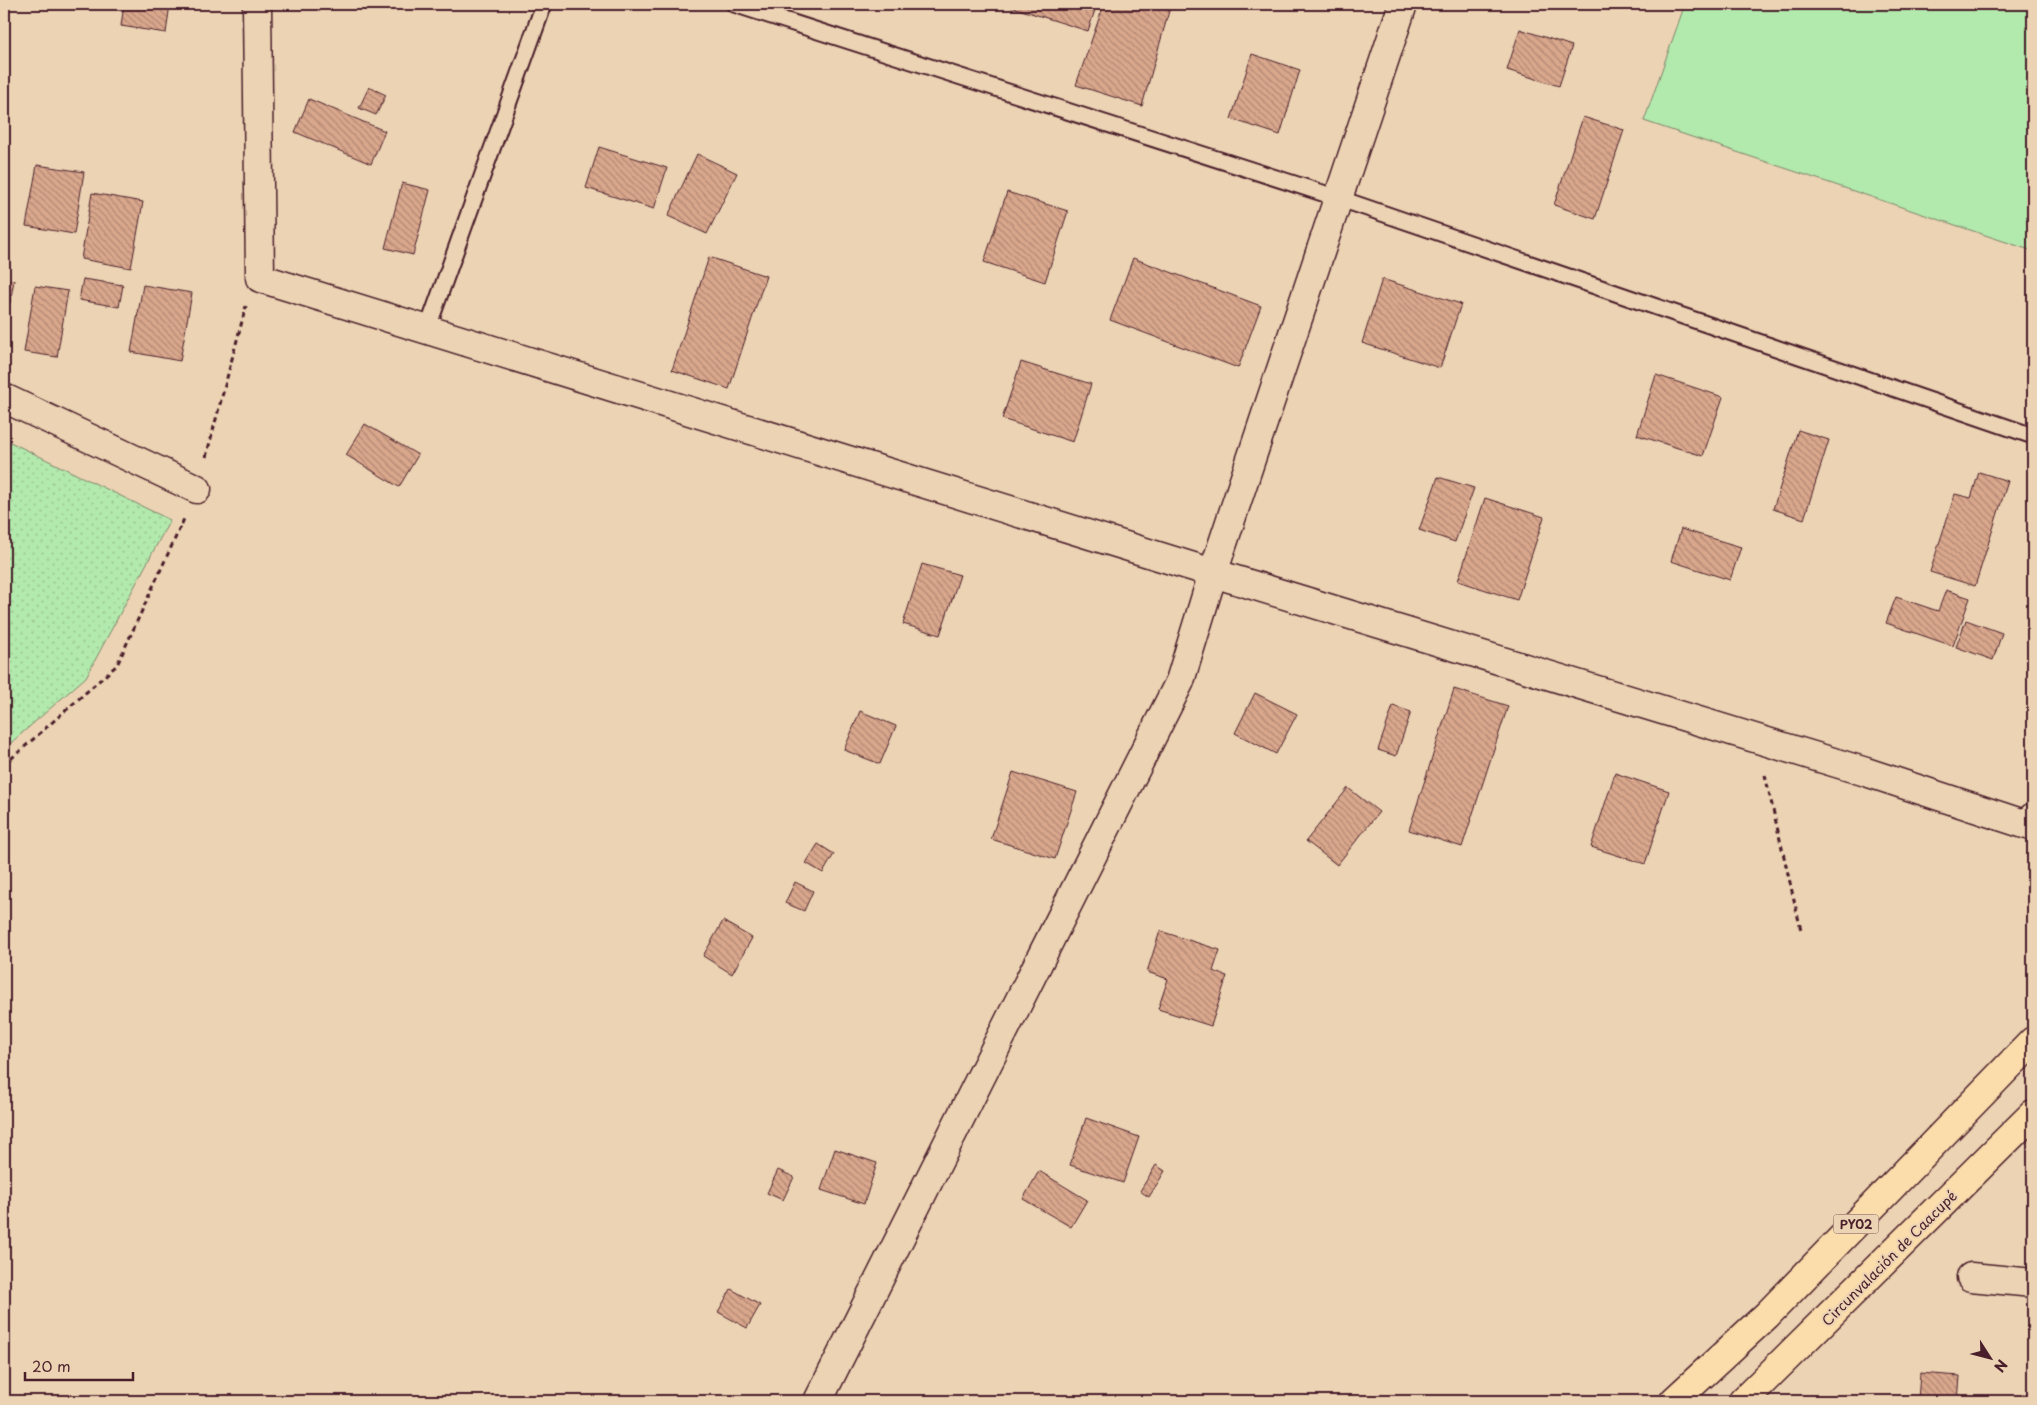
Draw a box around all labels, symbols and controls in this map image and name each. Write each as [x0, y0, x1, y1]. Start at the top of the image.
street label: Circunvalación de Caacupé [1817, 1185, 1962, 1330]
road number: PY02 [1834, 1214, 1878, 1234]
north arrow [1964, 1332, 2014, 1382]
scale bar [25, 1350, 132, 1382]
text: 20 m [32, 1354, 71, 1377]
text: N [1989, 1355, 2013, 1377]

